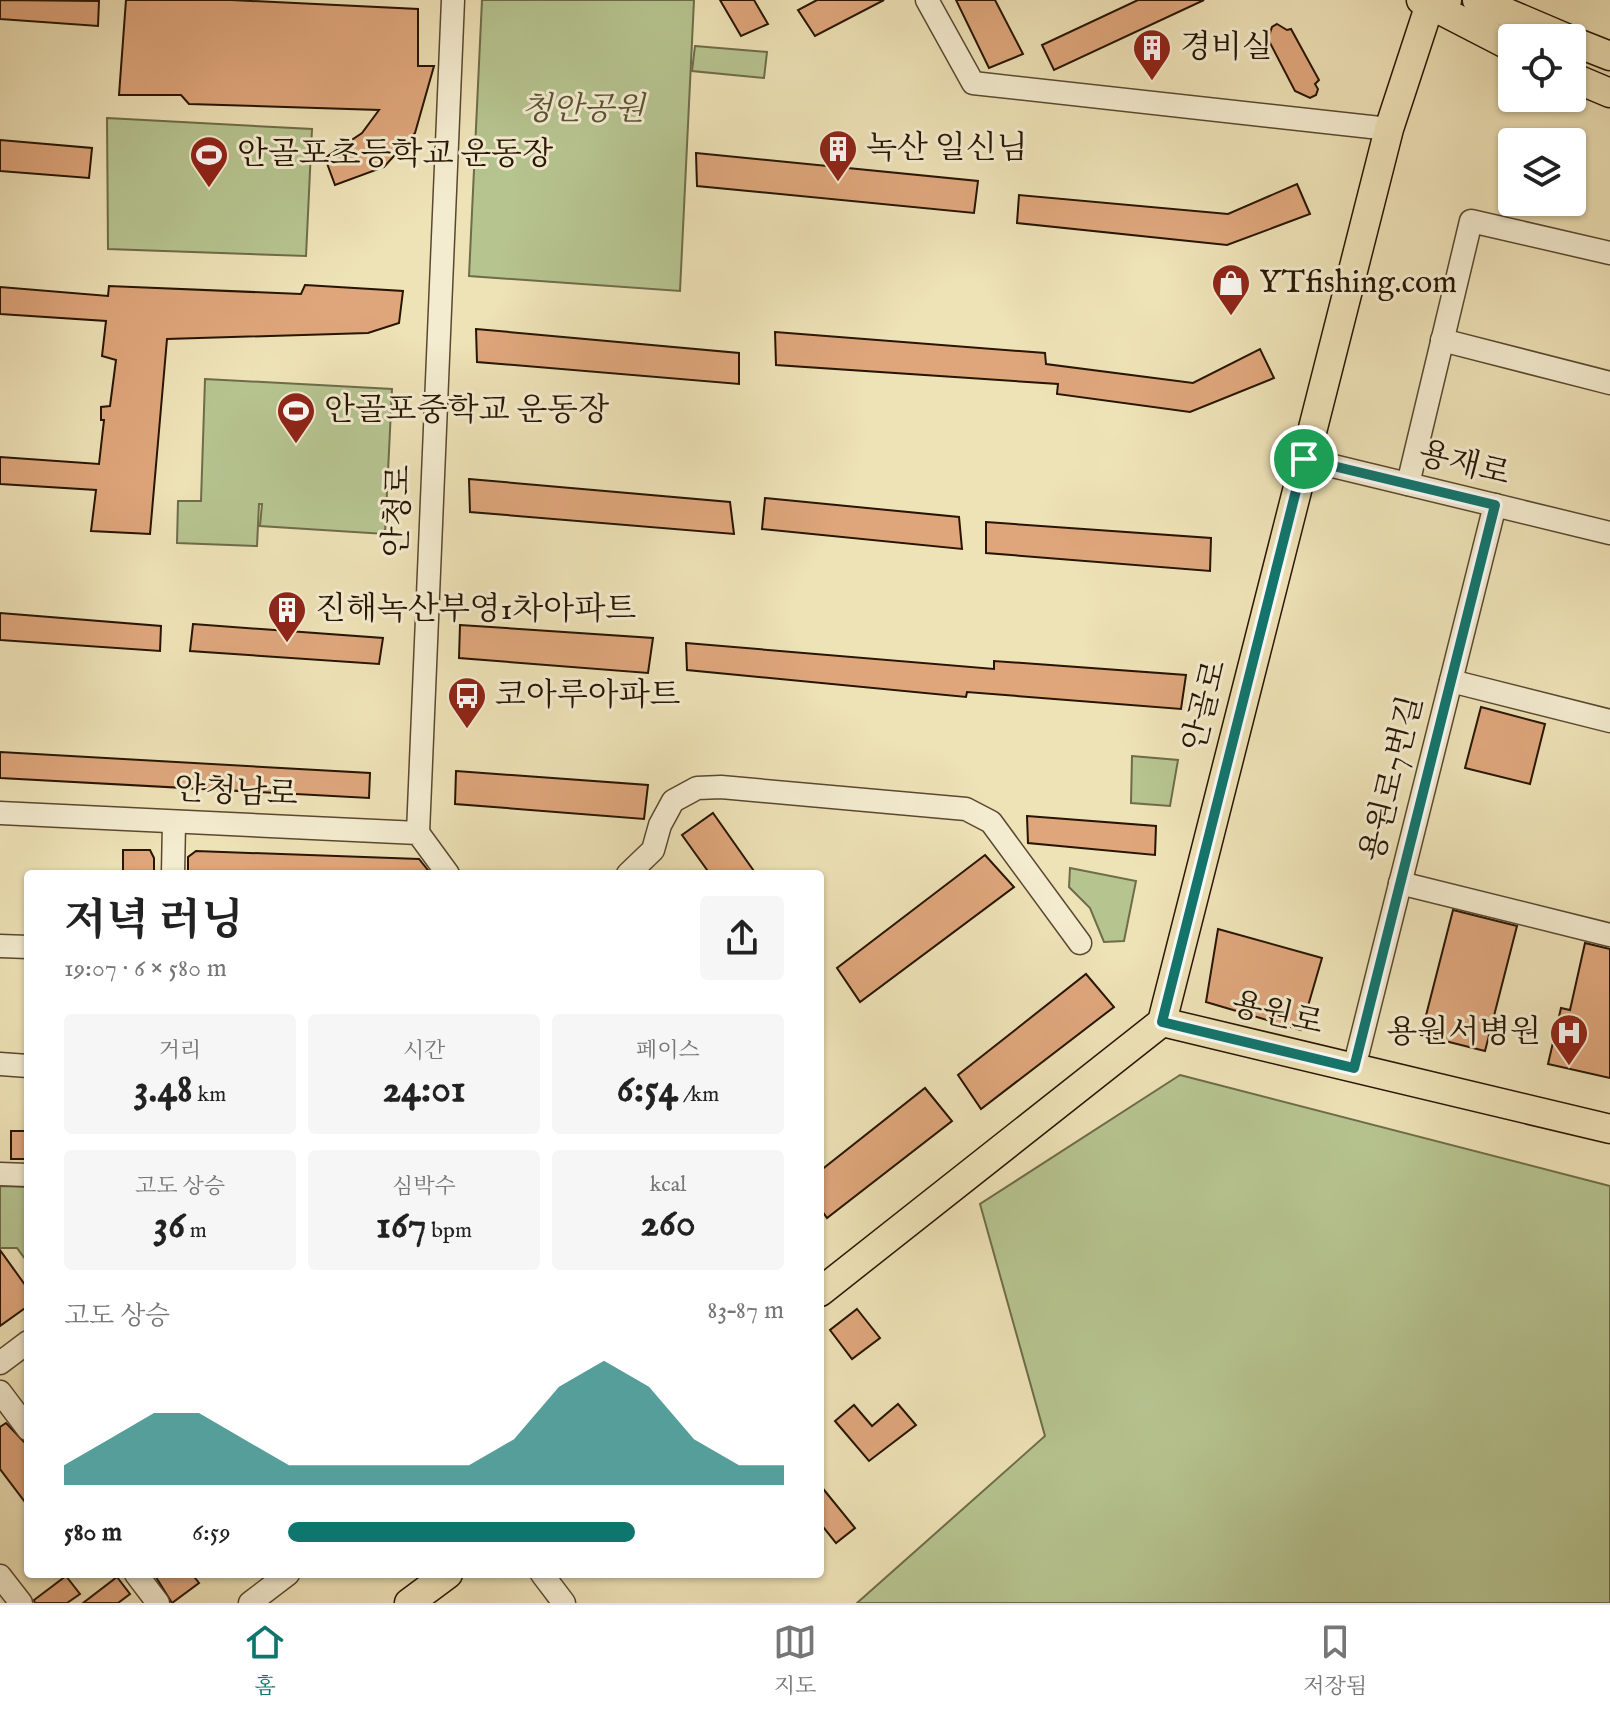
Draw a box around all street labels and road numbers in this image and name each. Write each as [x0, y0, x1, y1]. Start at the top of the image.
street label: 용재로 [1414, 434, 1514, 496]
street label: 안청로 [377, 464, 421, 558]
street label: 안골로 [1175, 656, 1237, 756]
street label: 용원로7번길 [1353, 692, 1433, 866]
street label: 안청남로 [173, 769, 299, 817]
street label: 용원로 [1227, 985, 1327, 1045]

